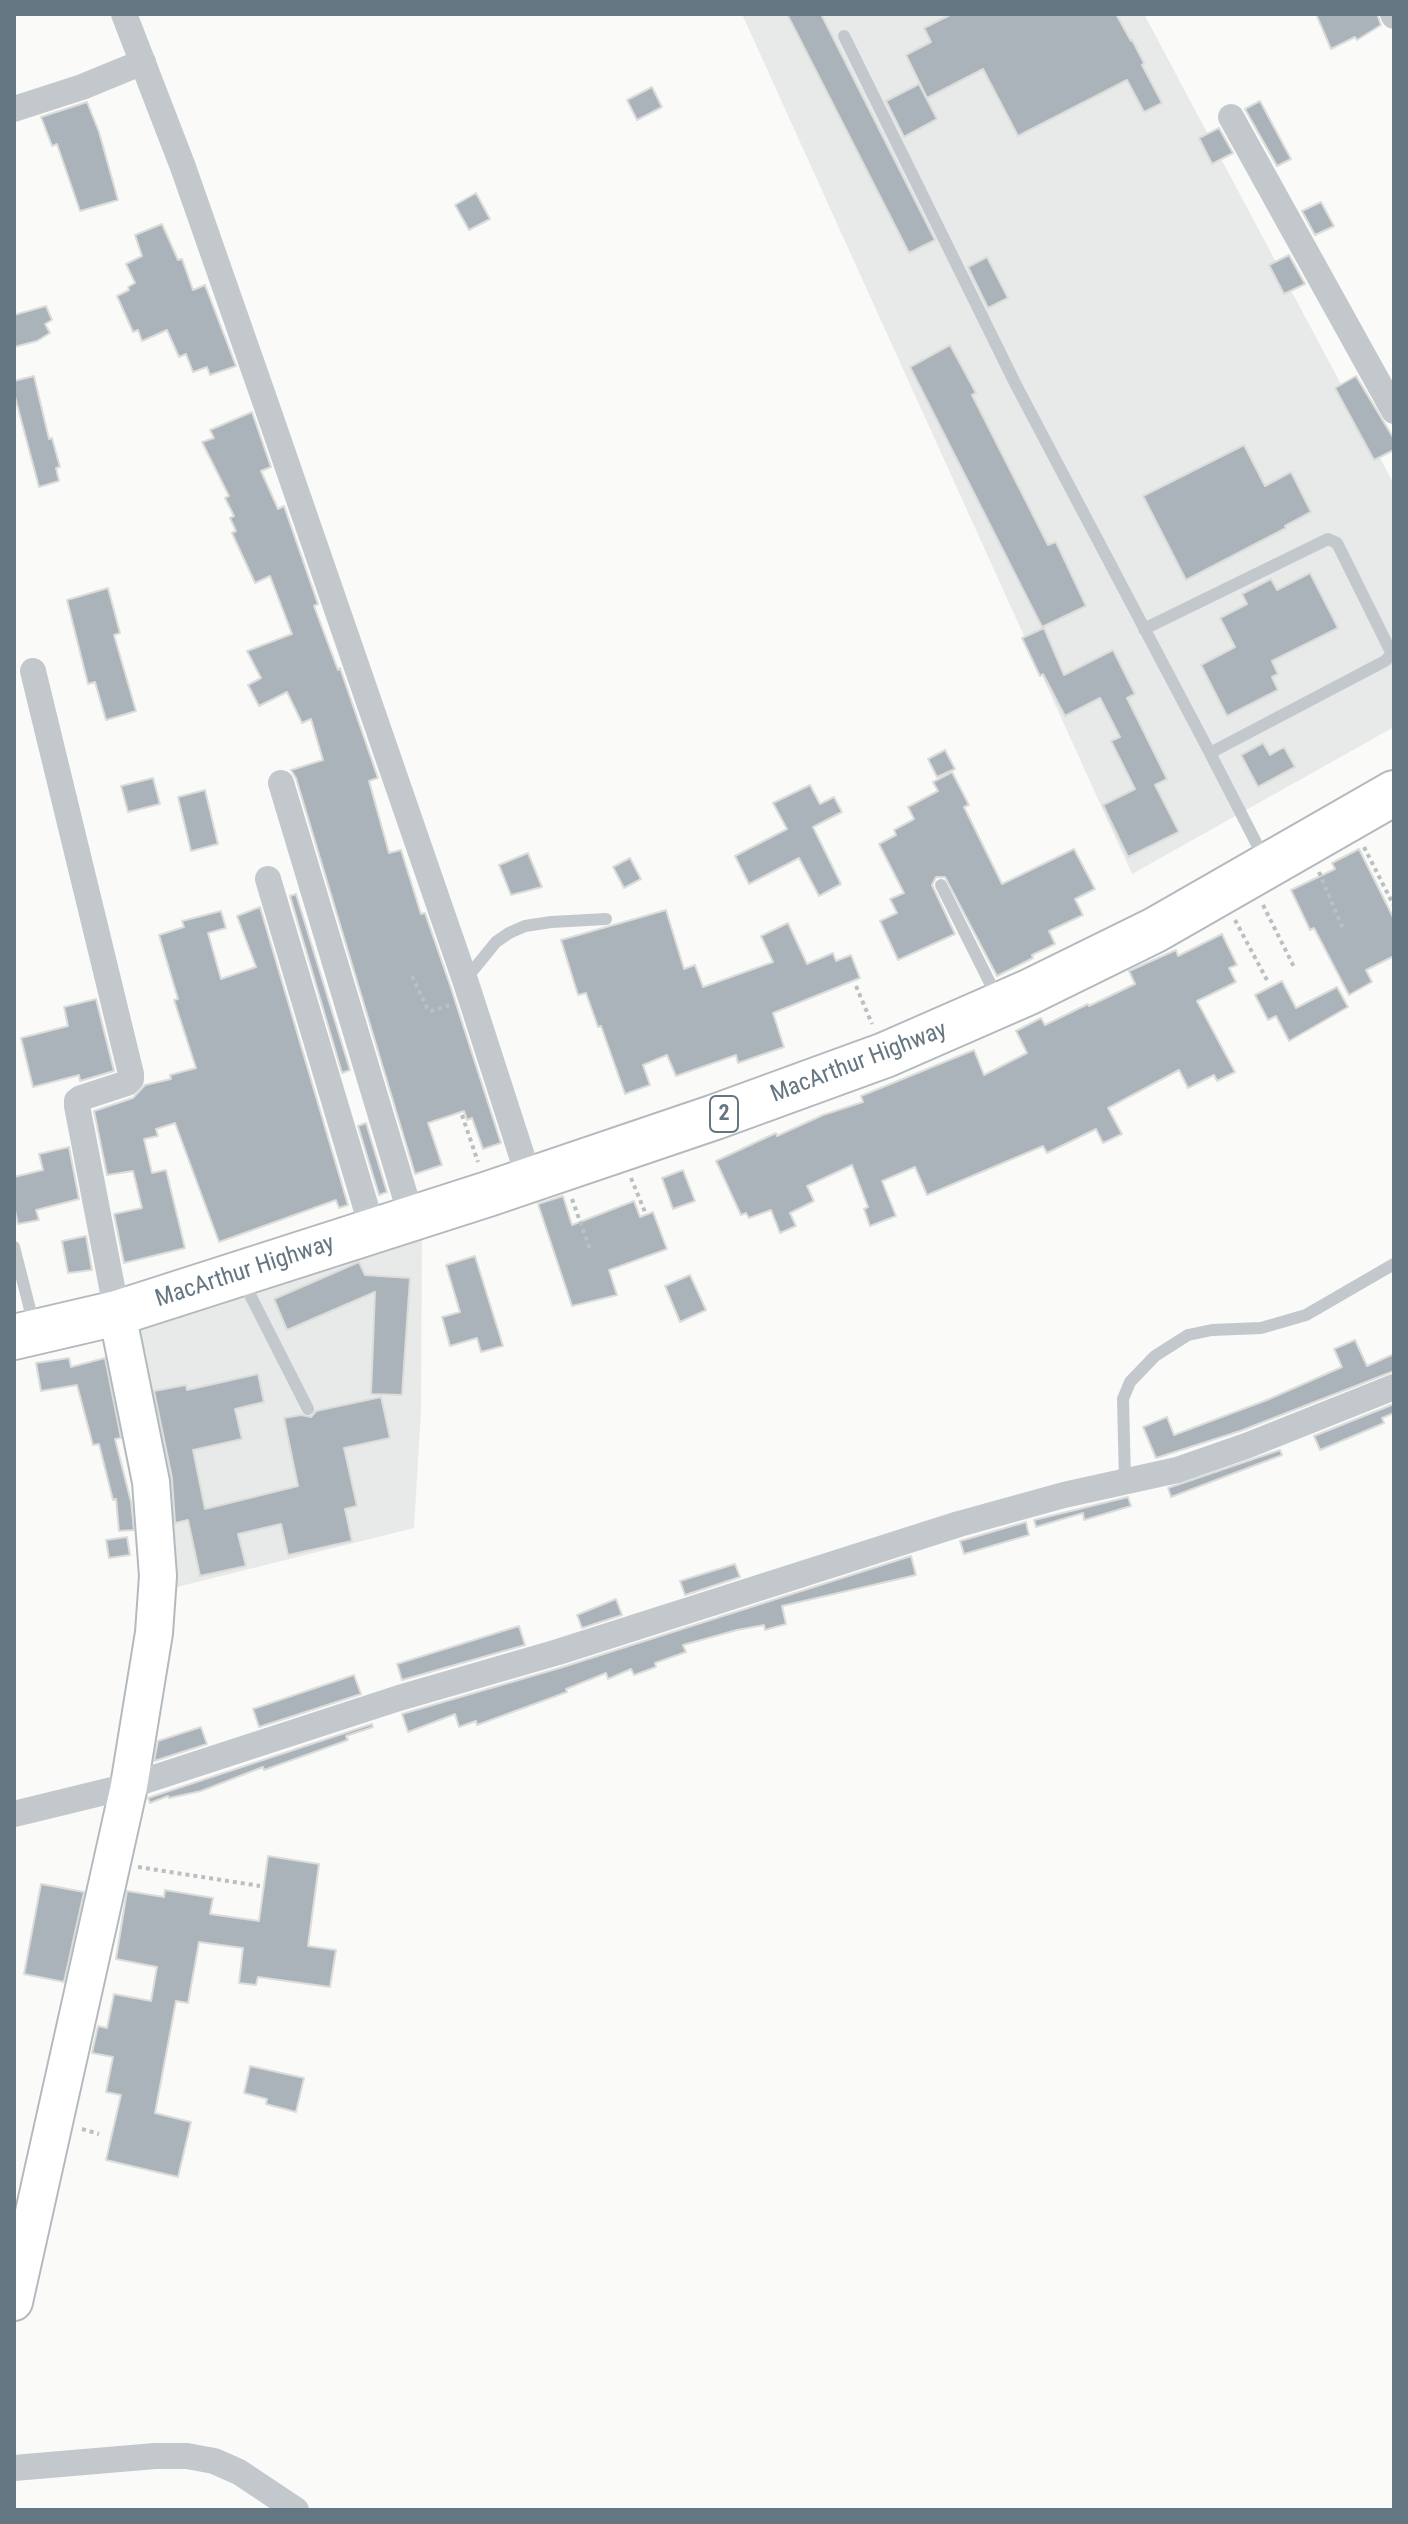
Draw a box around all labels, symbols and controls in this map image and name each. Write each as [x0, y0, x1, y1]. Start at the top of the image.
street label: MacArthur Highway [767, 1016, 951, 1110]
road number: 2 [710, 1096, 738, 1132]
street label: MacArthur Highway [152, 1230, 338, 1314]

